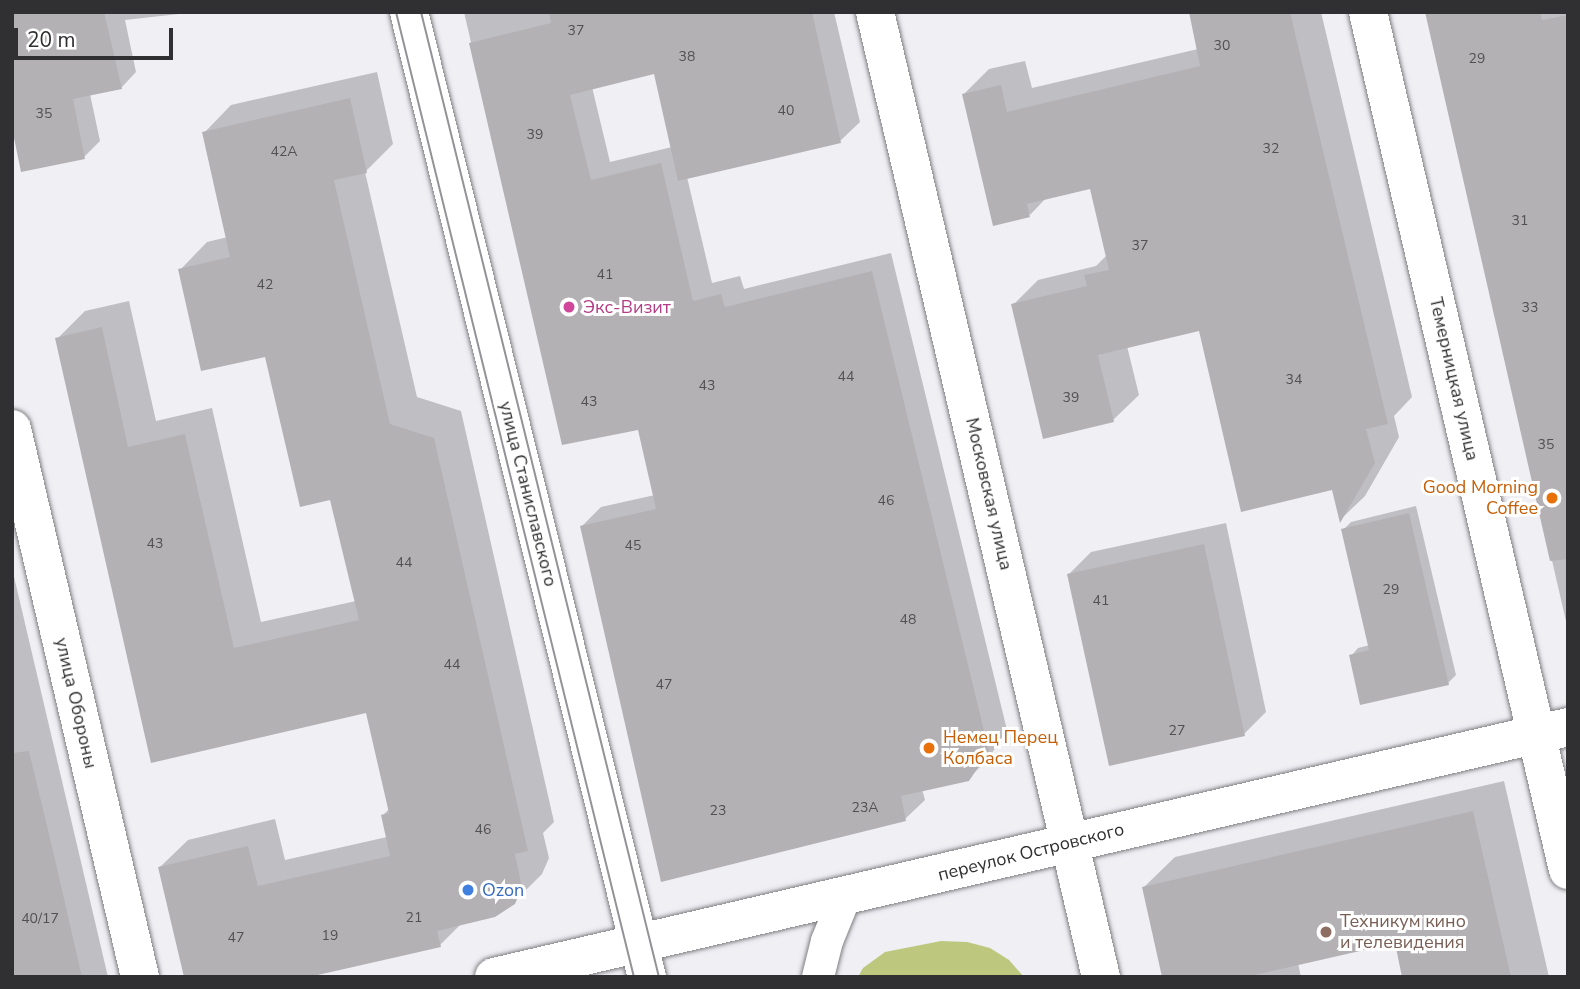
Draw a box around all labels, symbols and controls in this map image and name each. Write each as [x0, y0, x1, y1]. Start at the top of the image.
scale bar [18, 14, 177, 58]
house number: 37 [568, 23, 584, 39]
text: 20 m [27, 26, 76, 54]
house number: 30 [1214, 38, 1230, 54]
house number: 38 [679, 49, 695, 65]
house number: 29 [1469, 51, 1485, 67]
house number: 40 [778, 103, 794, 119]
house number: 35 [36, 106, 52, 122]
house number: 39 [527, 127, 543, 143]
house number: 32 [1263, 141, 1279, 157]
house number: 42А [270, 144, 298, 160]
house number: 31 [1512, 213, 1528, 229]
house number: 37 [1132, 238, 1148, 254]
house number: 41 [597, 267, 613, 283]
house number: 42 [257, 277, 273, 293]
street label: Темерницкая улица [1425, 295, 1483, 463]
place label: Экс-Визит [583, 296, 671, 318]
marker: Экс-Визит [561, 299, 577, 315]
house number: 33 [1522, 300, 1538, 316]
house number: 44 [838, 369, 854, 385]
house number: 34 [1286, 372, 1302, 388]
house number: 43 [699, 378, 715, 394]
house number: 39 [1063, 390, 1079, 406]
house number: 43 [581, 394, 597, 410]
street label: улица Станиславского [495, 399, 561, 589]
street label: Московская улица [961, 416, 1017, 572]
house number: 35 [1538, 437, 1554, 453]
place label: Good Morning Coffee [1423, 477, 1538, 520]
marker: Good Morning Coffee [1544, 490, 1560, 506]
house number: 46 [878, 493, 894, 509]
house number: 43 [147, 536, 163, 552]
house number: 45 [625, 538, 641, 554]
house number: 44 [396, 555, 412, 571]
house number: 29 [1383, 582, 1399, 598]
house number: 41 [1093, 593, 1109, 609]
house number: 48 [900, 612, 916, 628]
street label: улица Обороны [50, 635, 102, 771]
house number: 44 [444, 657, 460, 673]
house number: 47 [656, 677, 672, 693]
house number: 27 [1169, 723, 1185, 739]
place label: Немец Перец Колбаса [943, 727, 1058, 770]
marker: Немец Перец Колбаса [921, 740, 937, 756]
house number: 23А [851, 800, 879, 816]
house number: 23 [710, 803, 726, 819]
street label: переулок Островского [936, 818, 1126, 886]
house number: 46 [475, 822, 491, 838]
place label: Ozon [482, 879, 524, 901]
marker: Ozon [460, 882, 476, 898]
house number: 21 [406, 910, 422, 926]
house number: 40/17 [21, 911, 59, 927]
place label: Техникум кино и телевидения [1340, 911, 1466, 954]
marker: Техникум кино и телевидения [1318, 924, 1334, 940]
house number: 19 [322, 928, 338, 944]
house number: 47 [228, 930, 244, 946]

